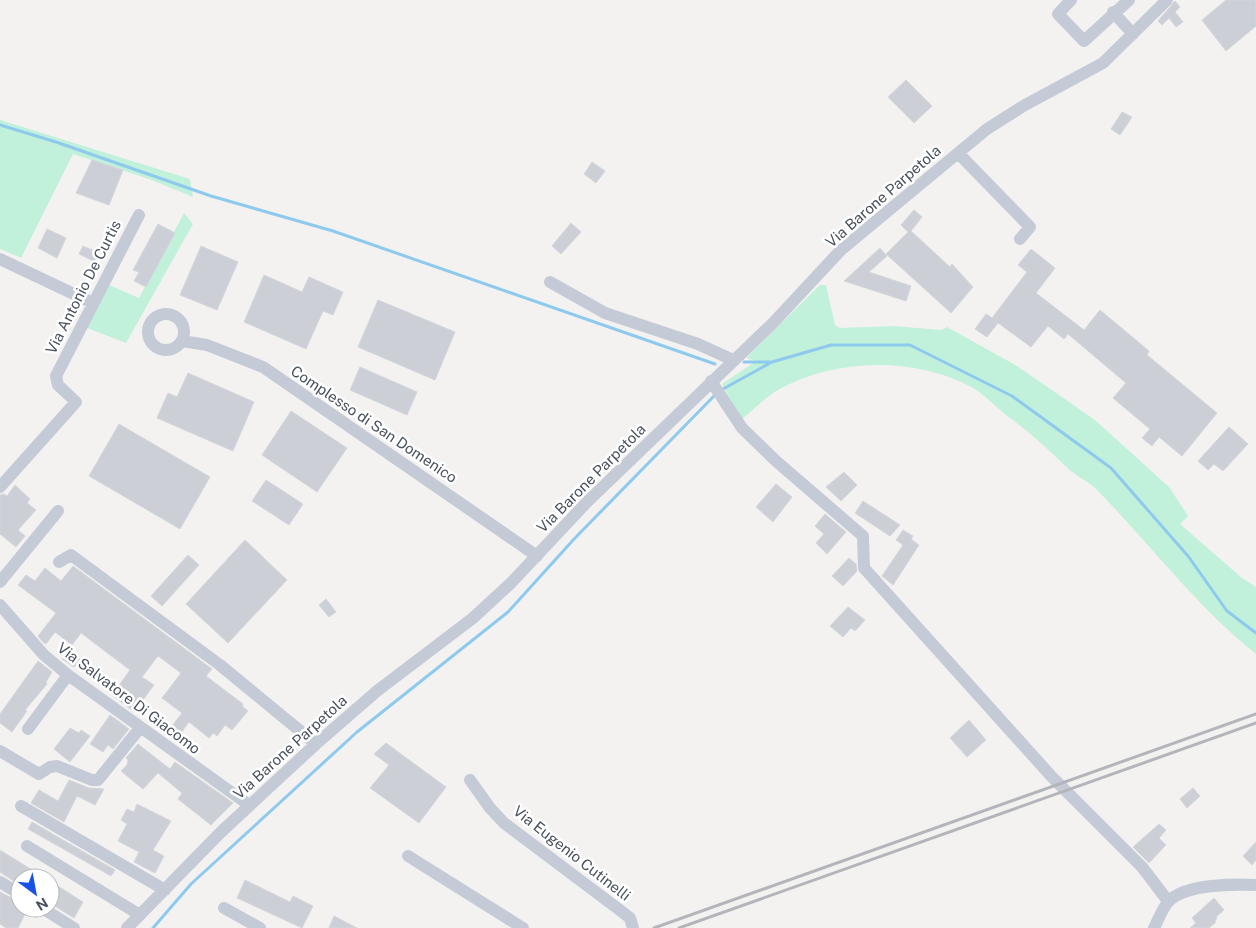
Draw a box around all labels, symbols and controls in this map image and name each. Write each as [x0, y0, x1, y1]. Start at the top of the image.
street label: Via Barone Parpetola [822, 142, 944, 250]
street label: Via Antonio De Curtis [42, 217, 124, 357]
street label: Complesso di San Domenico [288, 362, 460, 486]
street label: Via Barone Parpetola [533, 420, 649, 536]
street label: Via Salvatore Di Giacomo [54, 639, 204, 757]
street label: Via Barone Parpetola [230, 692, 350, 802]
street label: Via Eugenio Cutinelli [510, 802, 634, 904]
north arrow [10, 868, 60, 918]
text: N [33, 894, 51, 914]

